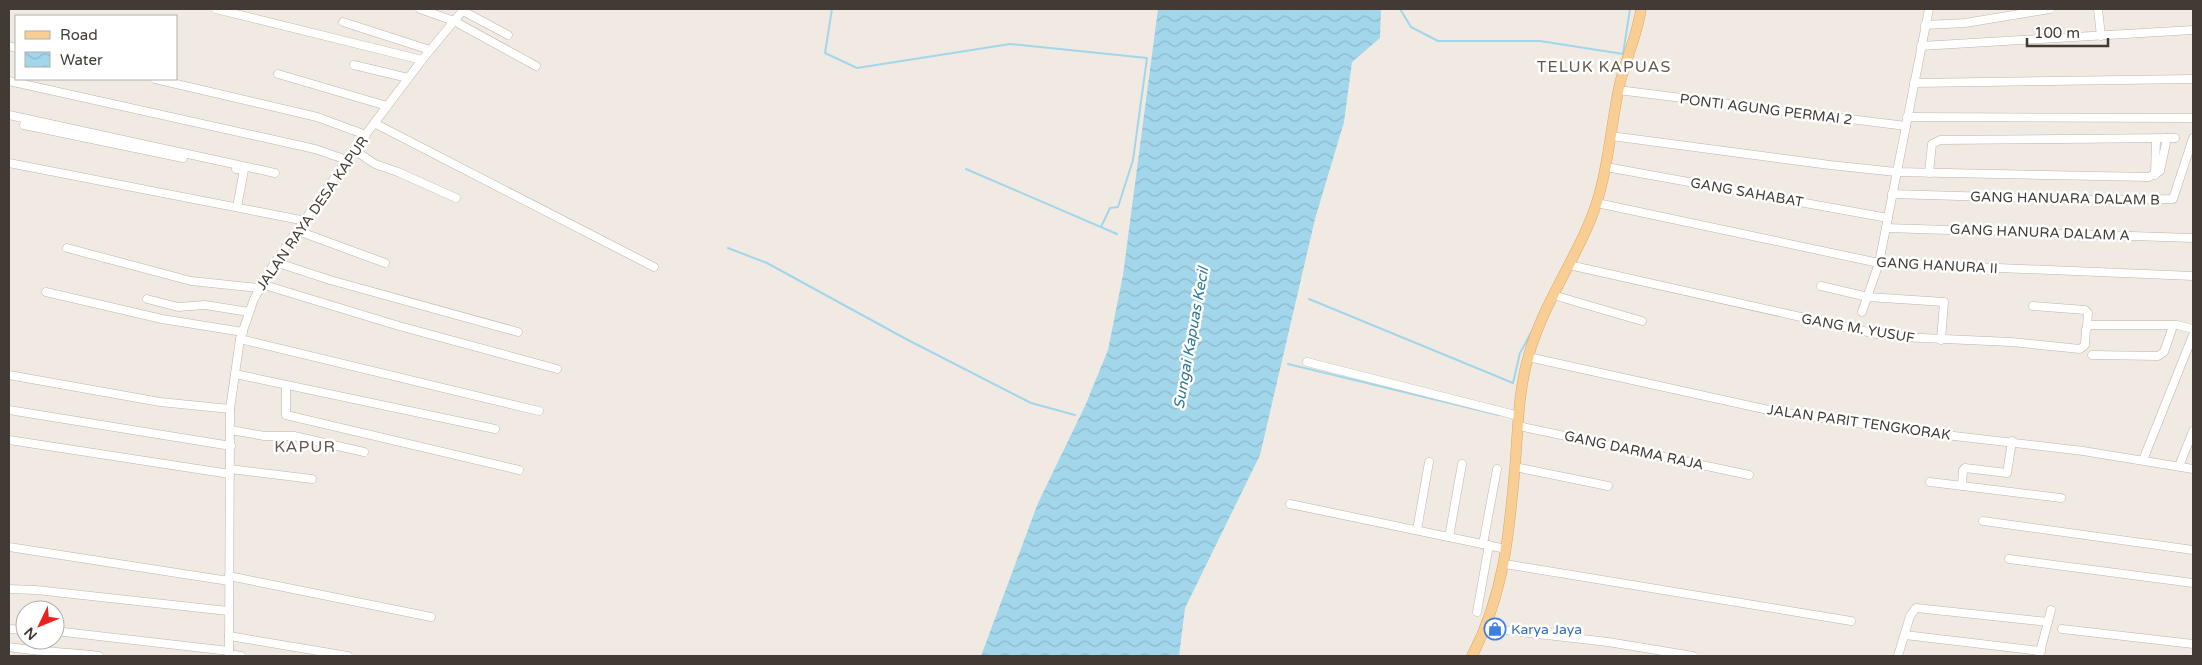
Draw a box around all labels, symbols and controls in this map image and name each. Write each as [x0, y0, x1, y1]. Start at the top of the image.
legend [15, 15, 178, 80]
scale bar [2027, 15, 2108, 47]
text: 100 m [2034, 24, 2080, 42]
text: Road [60, 26, 98, 44]
text: Water [60, 51, 103, 69]
district label: TELUK KAPUAS [1537, 57, 1671, 77]
street label: PONTI AGUNG PERMAI 2 [1679, 90, 1853, 129]
street label: JALAN RAYA DESA KAPUR [253, 133, 372, 293]
street label: GANG SAHABAT [1689, 174, 1805, 211]
street label: GANG HANUARA DALAM B [1970, 188, 2160, 209]
street label: GANG HANURA DALAM A [1950, 221, 2130, 244]
street label: GANG HANURA II [1876, 254, 1998, 277]
water label: Sungai Kapuas Kecil [1170, 264, 1213, 410]
street label: GANG M. YUSUF [1800, 310, 1916, 347]
street label: JALAN PARIT TENGKORAK [1766, 401, 1952, 444]
street label: GANG DARMA RAJA [1563, 427, 1705, 474]
district label: KAPUR [274, 437, 336, 457]
north arrow [15, 600, 65, 650]
shop icon: Karya Jaya [1483, 617, 1507, 641]
place label: Karya Jaya [1511, 621, 1582, 638]
text: N [21, 624, 41, 643]

